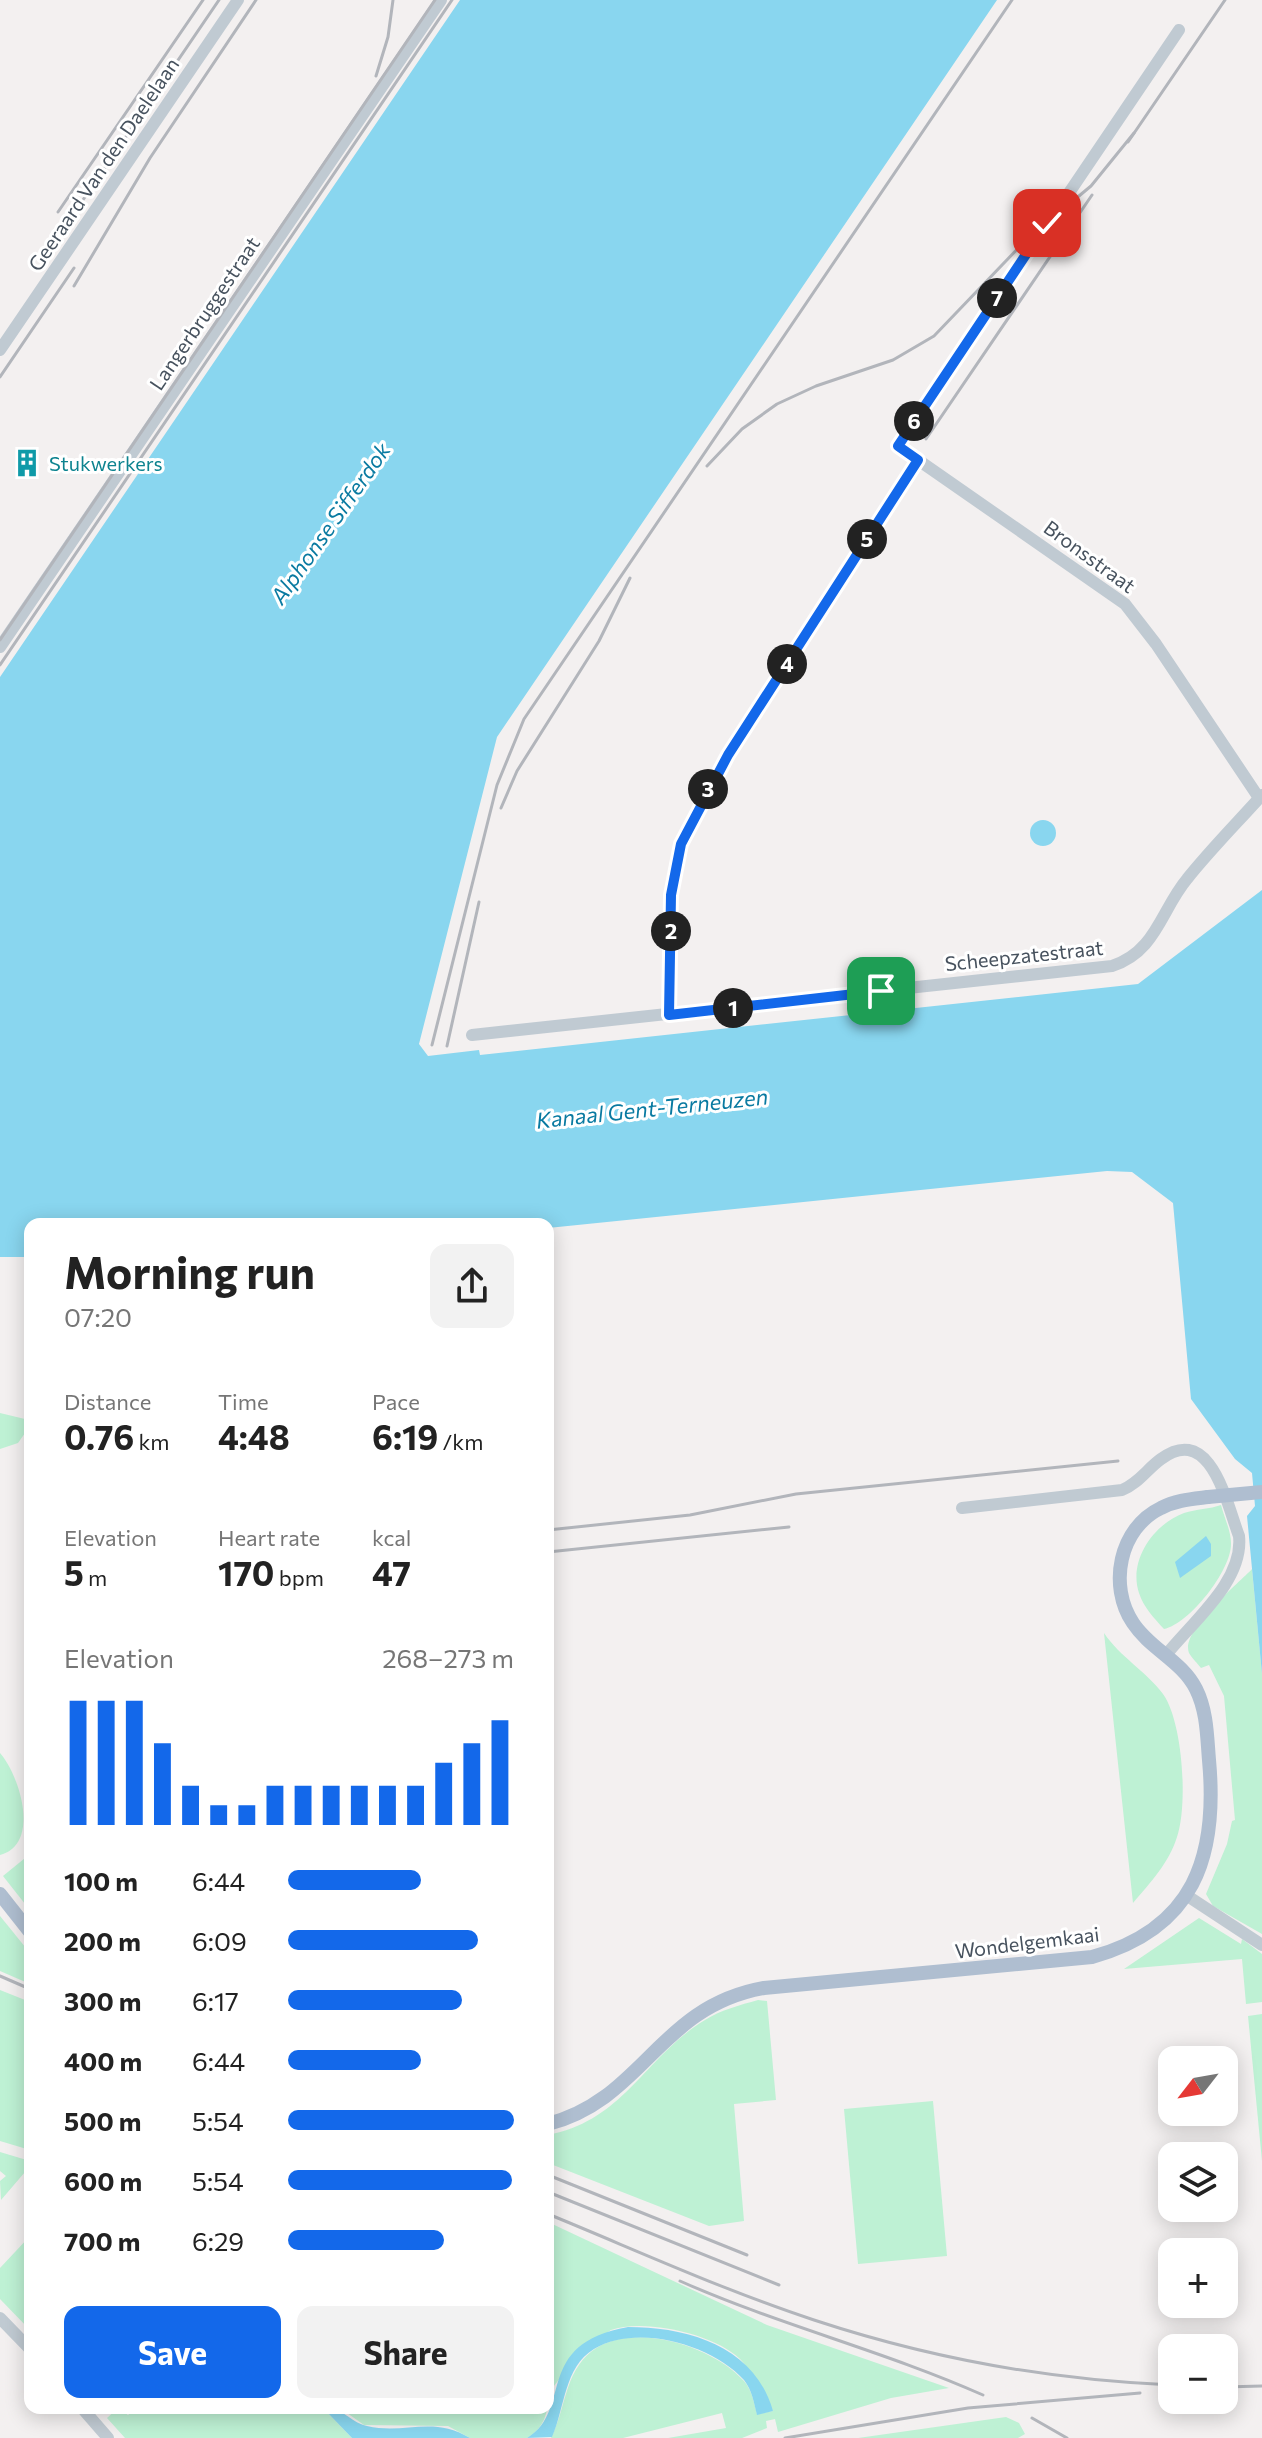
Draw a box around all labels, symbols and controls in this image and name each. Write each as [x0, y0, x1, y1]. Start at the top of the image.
street label: Geeraard Van den Daelelaan [23, 53, 183, 275]
pin [1013, 189, 1081, 257]
icon: check [1025, 201, 1069, 245]
street label: Langerbruggestraat [144, 232, 264, 394]
pin: 7 [977, 278, 1017, 318]
text: 7 [991, 284, 1003, 311]
pin: 6 [894, 401, 934, 441]
text: 6 [907, 407, 921, 434]
water label: Alphonse Sifferdok [264, 436, 396, 610]
building icon: Stukwerkers [12, 448, 42, 478]
place label: Stukwerkers [49, 451, 163, 475]
street label: Bronsstraat [1040, 515, 1140, 597]
pin: 5 [847, 519, 887, 559]
text: 5 [861, 525, 873, 552]
pin: 4 [767, 644, 807, 684]
text: 4 [780, 650, 794, 677]
pin: 3 [688, 769, 728, 809]
text: 3 [702, 775, 714, 802]
pin: 2 [651, 911, 691, 951]
text: 2 [665, 917, 677, 944]
street label: Scheepzatestraat [944, 935, 1104, 975]
pin [847, 957, 915, 1025]
icon: arrive [859, 969, 903, 1013]
pin: 1 [713, 988, 753, 1028]
text: 1 [728, 994, 738, 1021]
water label: Kanaal Gent-Terneuzen [535, 1082, 769, 1134]
text: Morning run [64, 1244, 315, 1298]
button: share [430, 1244, 514, 1328]
text: 07:20 [64, 1301, 132, 1332]
text: Distance [64, 1388, 151, 1415]
text: Time [218, 1388, 269, 1415]
text: Pace [372, 1388, 420, 1415]
text: 0.76 [64, 1415, 134, 1457]
text: 4:48 [218, 1415, 290, 1457]
text: 6:19 [372, 1415, 438, 1457]
text: km [134, 1428, 170, 1455]
text: /km [438, 1428, 483, 1455]
text: Elevation [64, 1524, 157, 1551]
text: Heart rate [218, 1524, 320, 1551]
text: kcal [372, 1524, 411, 1551]
text: 5 [64, 1551, 84, 1593]
text: 170 [218, 1551, 274, 1593]
text: 47 [372, 1551, 411, 1593]
text: m [84, 1564, 107, 1591]
text: bpm [274, 1564, 324, 1591]
text: Elevation [64, 1642, 174, 1673]
text: 268–273 m [382, 1642, 514, 1673]
text: 100 m [64, 1865, 138, 1896]
text: 6:44 [192, 1865, 245, 1896]
street label: Wondelgemkaai [954, 1921, 1100, 1963]
text: 200 m [64, 1925, 141, 1956]
text: 6:09 [192, 1925, 247, 1956]
text: 300 m [64, 1985, 141, 2016]
text: 6:17 [192, 1985, 239, 2016]
text: 400 m [64, 2045, 142, 2076]
text: 6:44 [192, 2045, 245, 2076]
north arrow [1158, 2046, 1238, 2126]
map controls [1158, 2046, 1238, 2414]
text: 500 m [64, 2105, 141, 2136]
text: 5:54 [192, 2105, 244, 2136]
button: layers [1158, 2142, 1238, 2222]
text: 600 m [64, 2165, 142, 2196]
text: 5:54 [192, 2165, 244, 2196]
text: 700 m [64, 2225, 140, 2256]
text: 6:29 [192, 2225, 244, 2256]
button: + [1158, 2238, 1238, 2318]
button: Save [64, 2306, 281, 2398]
button: Share [297, 2306, 514, 2398]
button: − [1158, 2334, 1238, 2414]

